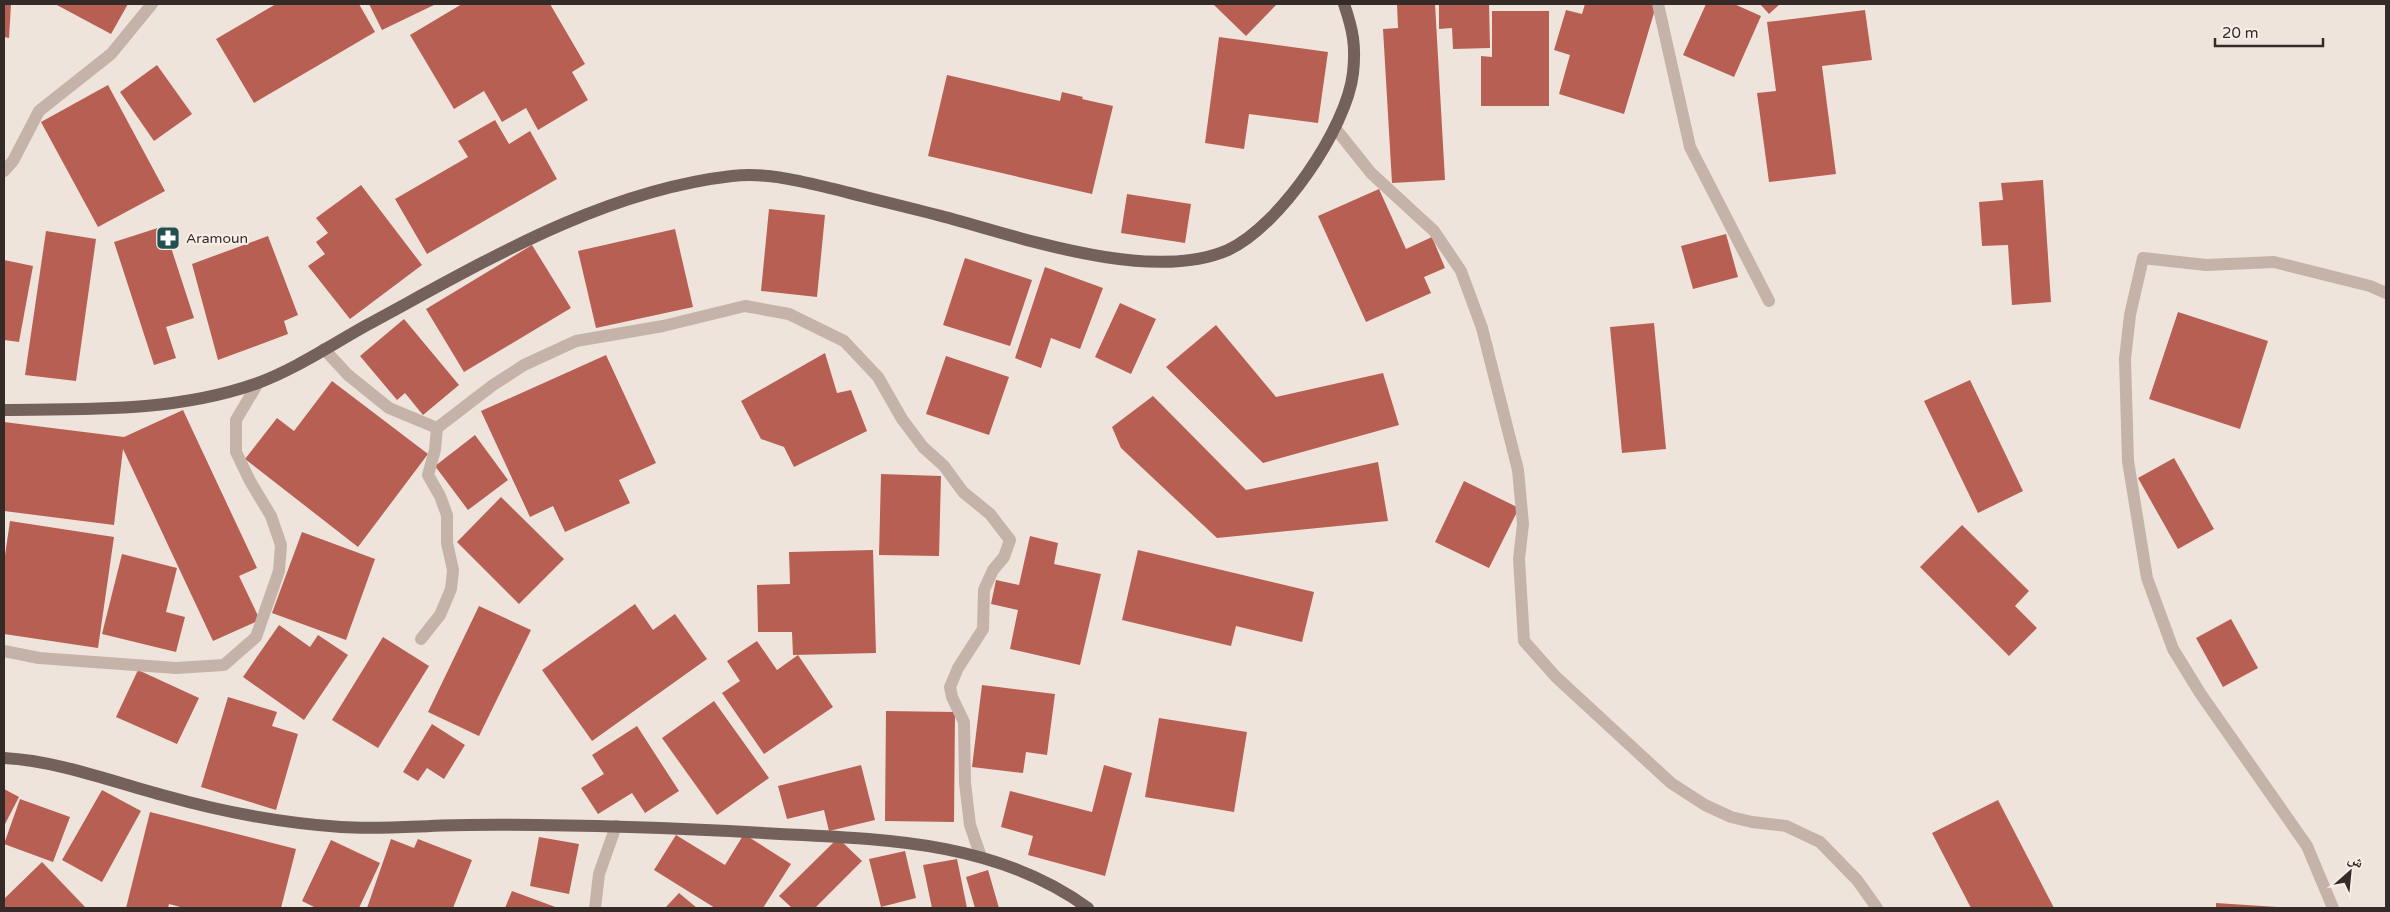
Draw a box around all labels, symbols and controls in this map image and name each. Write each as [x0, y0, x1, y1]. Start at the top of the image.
scale bar [2215, 15, 2322, 47]
text: 20 m [2222, 24, 2259, 42]
pharmacy icon: Aramoun [155, 225, 181, 251]
place label: Aramoun [186, 230, 248, 247]
north arrow [2325, 847, 2375, 897]
text: ش [2345, 850, 2366, 872]

